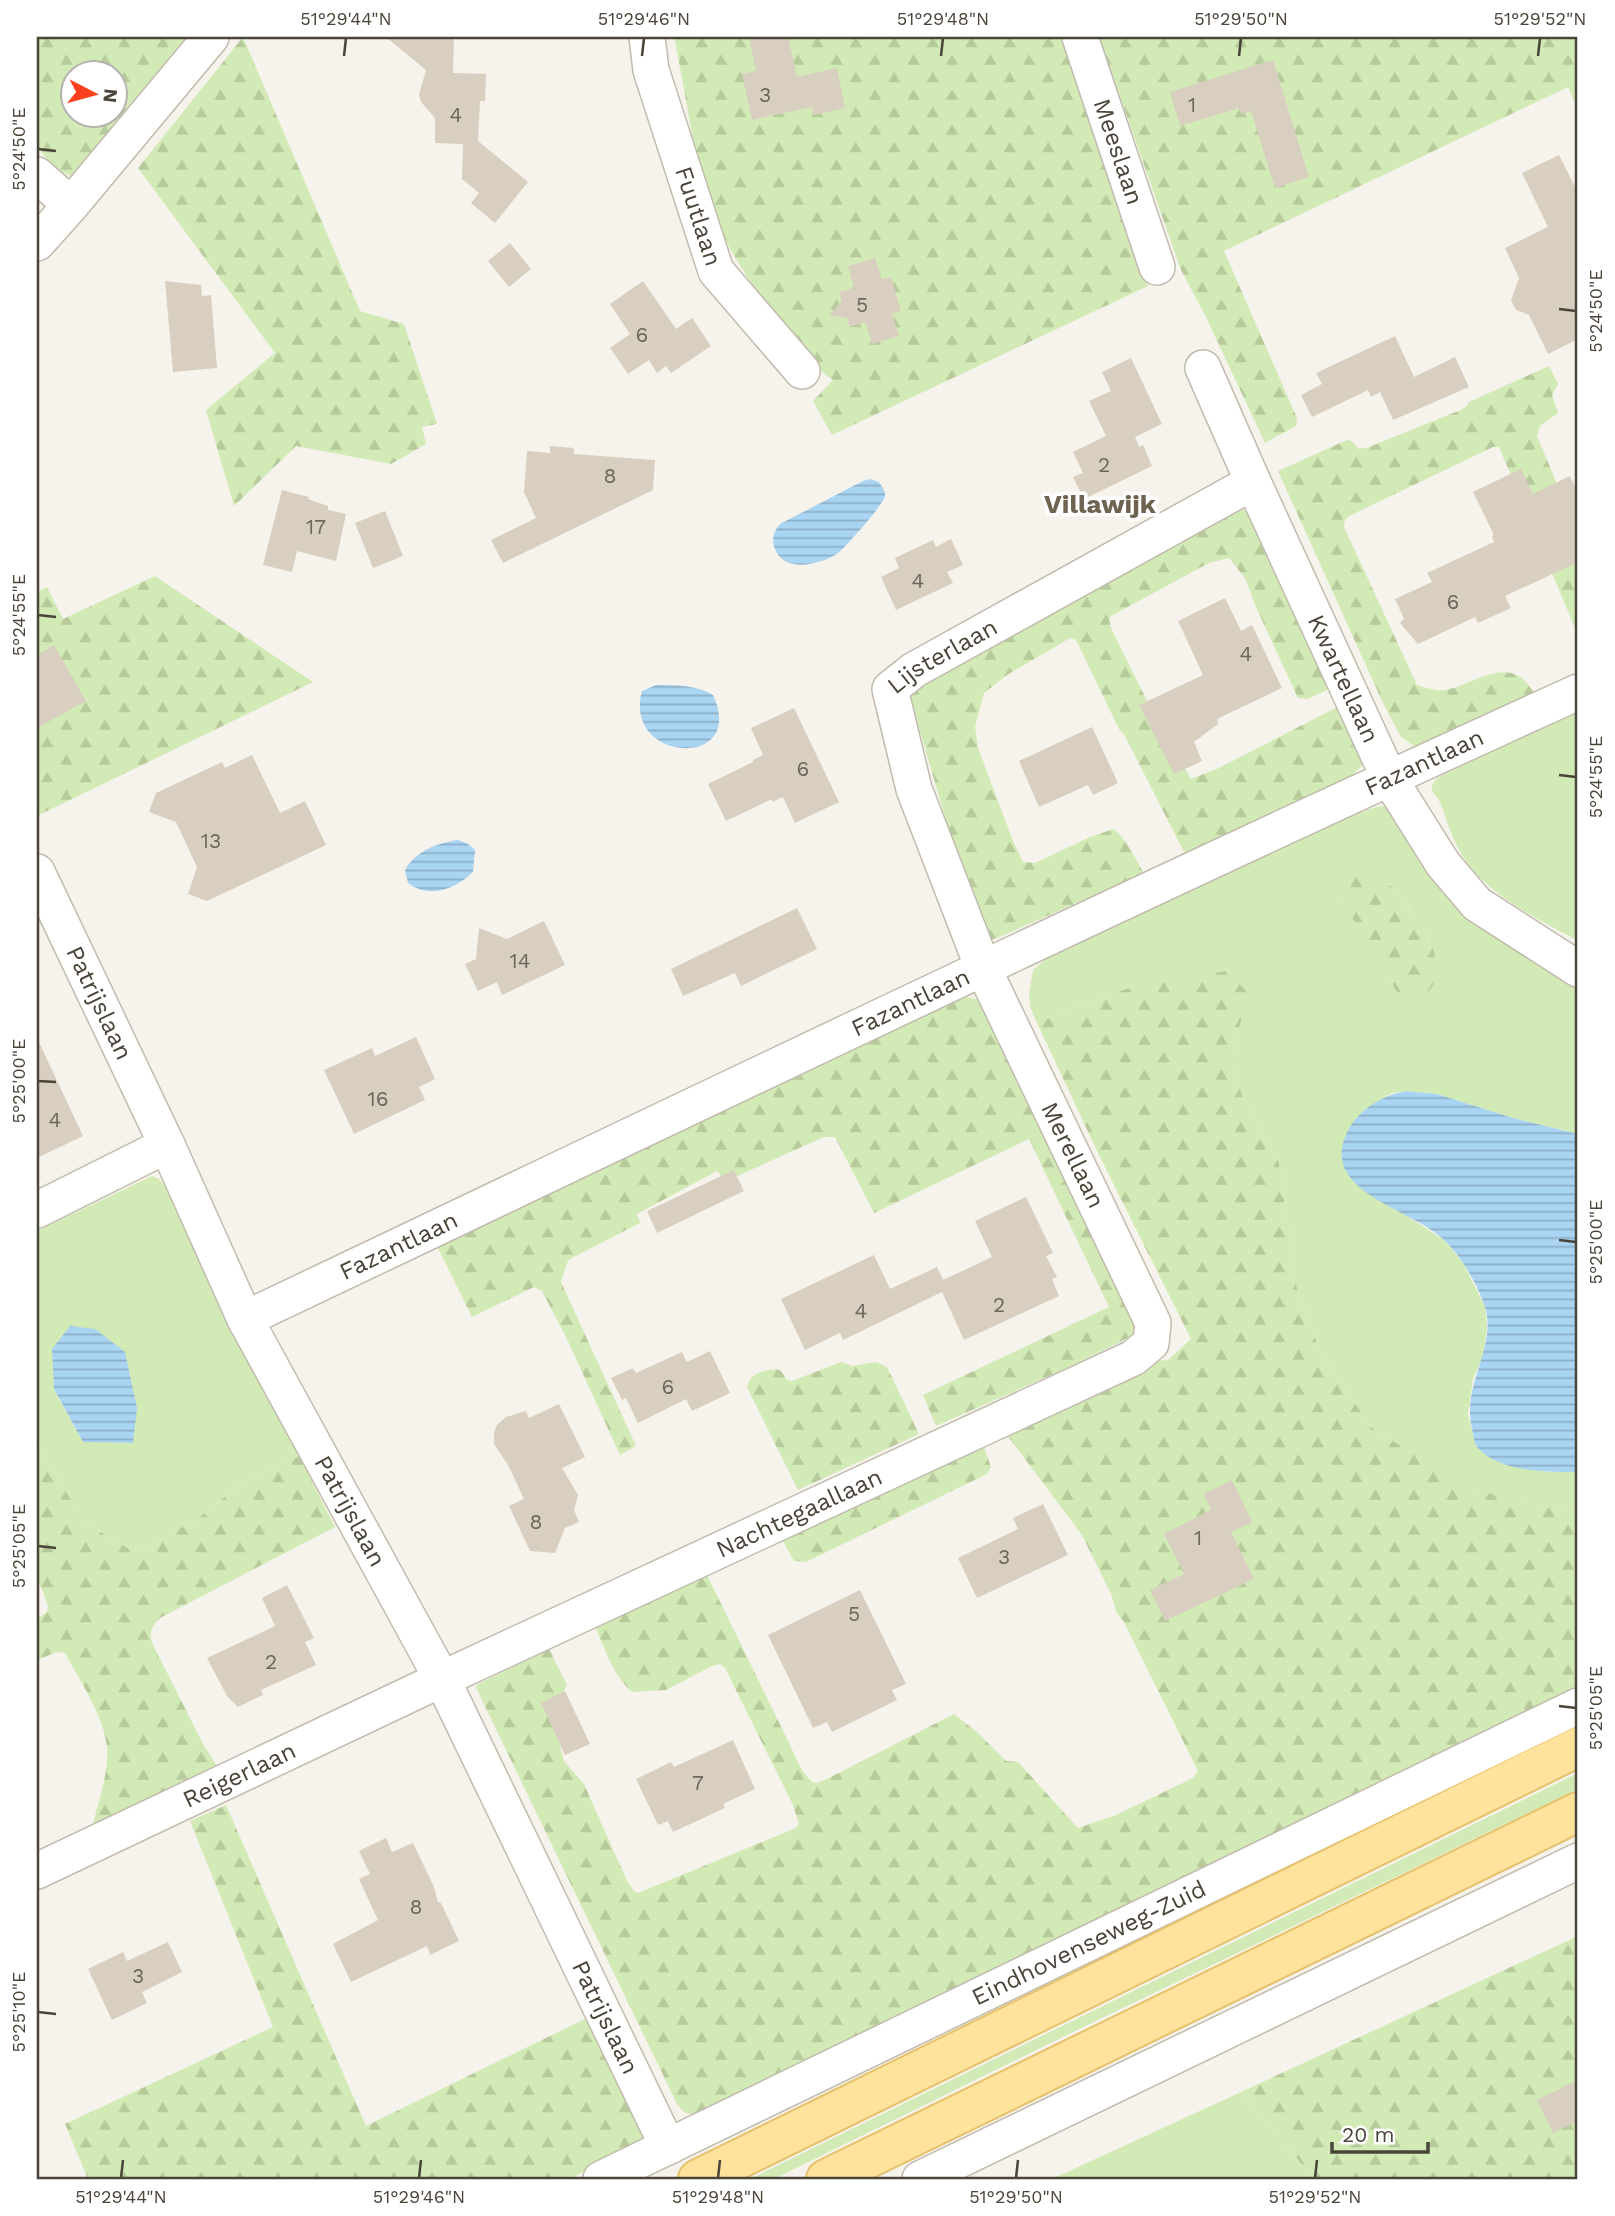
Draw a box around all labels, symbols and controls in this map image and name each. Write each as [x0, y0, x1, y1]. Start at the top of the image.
text: 51°29'44"N [300, 8, 392, 29]
text: 51°29'46"N [598, 8, 690, 29]
text: 51°29'48"N [897, 8, 989, 29]
text: 51°29'50"N [1194, 8, 1288, 29]
text: 51°29'52"N [1493, 8, 1587, 29]
north arrow [60, 60, 130, 130]
house number: 3 [759, 82, 771, 107]
text: N [98, 88, 123, 104]
house number: 1 [1188, 92, 1196, 117]
street label: Meeslaan [1088, 95, 1149, 208]
house number: 4 [450, 102, 462, 127]
text: 5°24'50"E [8, 107, 29, 191]
street label: Fuutlaan [669, 163, 727, 269]
text: 5°24'50"E [1585, 269, 1606, 353]
house number: 5 [856, 292, 868, 317]
house number: 6 [636, 322, 648, 347]
house number: 2 [1098, 452, 1110, 477]
house number: 8 [604, 463, 616, 488]
district label: Villawijk [1044, 489, 1157, 519]
house number: 17 [306, 514, 326, 539]
house number: 4 [912, 568, 924, 593]
text: 5°24'55"E [8, 574, 29, 656]
house number: 6 [1447, 589, 1459, 614]
street label: Kwartellaan [1302, 610, 1385, 747]
street label: Lijsterlaan [882, 613, 1002, 700]
house number: 4 [1240, 641, 1252, 666]
street label: Fazantlaan [1360, 723, 1488, 802]
text: 5°24'55"E [1585, 736, 1606, 818]
house number: 6 [797, 756, 809, 781]
house number: 13 [201, 828, 221, 853]
street label: Patrijslaan [60, 942, 138, 1064]
house number: 14 [509, 948, 531, 973]
street label: Fazantlaan [847, 962, 974, 1042]
text: 5°25'00"E [8, 1038, 29, 1124]
house number: 16 [368, 1086, 388, 1111]
street label: Merellaan [1035, 1098, 1111, 1212]
house number: 4 [49, 1107, 61, 1132]
text: 5°25'00"E [1585, 1199, 1606, 1285]
street label: Fazantlaan [335, 1206, 462, 1286]
house number: 2 [993, 1292, 1005, 1317]
house number: 4 [855, 1298, 867, 1323]
house number: 6 [662, 1374, 674, 1399]
street label: Patrijslaan [308, 1451, 392, 1571]
street label: Nachtegaallaan [712, 1463, 887, 1564]
text: 5°25'05"E [8, 1504, 29, 1588]
house number: 8 [530, 1509, 542, 1534]
house number: 1 [1194, 1525, 1202, 1550]
house number: 3 [998, 1544, 1010, 1569]
house number: 5 [848, 1601, 860, 1626]
house number: 2 [265, 1649, 277, 1674]
text: 5°25'05"E [1585, 1666, 1606, 1750]
street label: Reigerlaan [178, 1736, 300, 1814]
house number: 7 [692, 1770, 704, 1795]
street label: Eindhovenseweg-Zuid [967, 1874, 1210, 2011]
house number: 8 [410, 1894, 422, 1919]
street label: Patrijslaan [566, 1956, 645, 2078]
house number: 3 [132, 1963, 144, 1988]
text: 5°25'10"E [8, 1972, 29, 2052]
scale bar [1332, 2111, 1428, 2155]
text: 20 m [1342, 2122, 1394, 2147]
text: 51°29'44"N [75, 2186, 167, 2207]
text: 51°29'46"N [373, 2186, 465, 2207]
text: 51°29'48"N [672, 2186, 764, 2207]
text: 51°29'50"N [969, 2186, 1063, 2207]
text: 51°29'52"N [1268, 2186, 1362, 2207]

